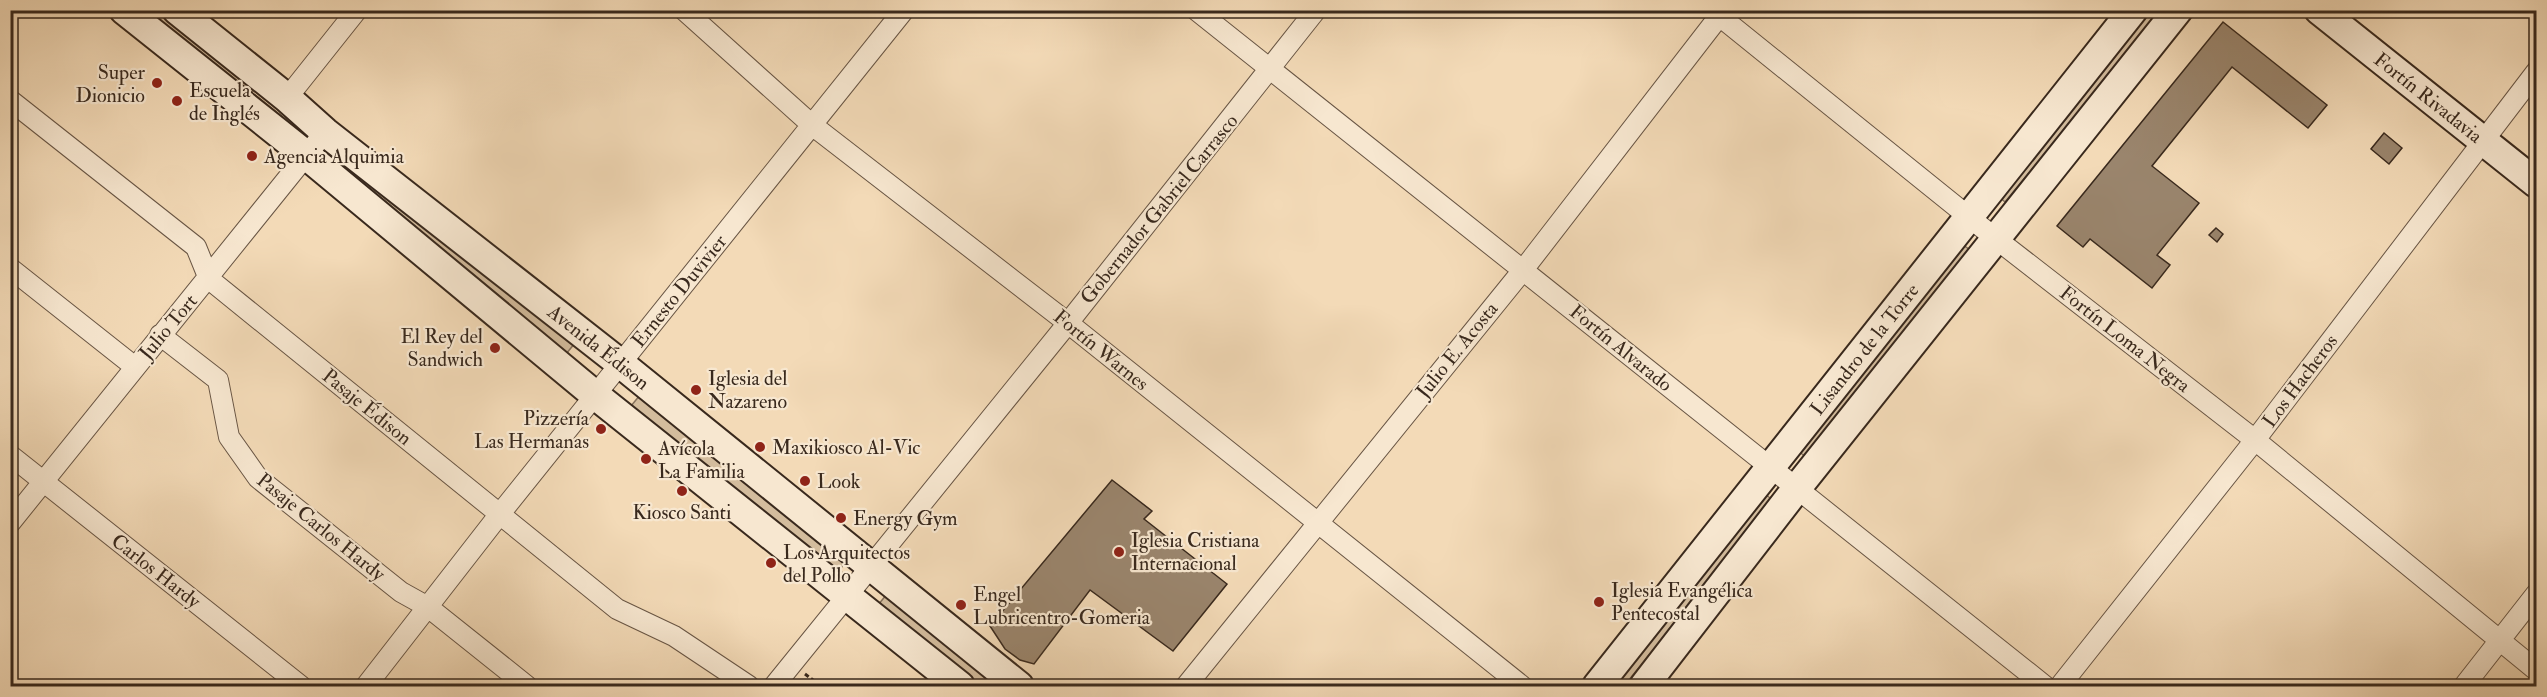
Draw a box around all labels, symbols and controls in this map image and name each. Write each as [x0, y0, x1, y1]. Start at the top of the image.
street label: Fortín Rivadavia [2369, 46, 2488, 149]
place label: Super Dionicio [75, 60, 146, 108]
marker: Super Dionicio [150, 76, 164, 90]
place label: Escuela de Inglés [189, 78, 260, 126]
marker: Escuela de Inglés [170, 94, 184, 108]
street label: Gobernador Gabriel Carrasco [1075, 109, 1243, 309]
place label: Agencia Alquimia [263, 144, 405, 169]
marker: Agencia Alquimia [245, 149, 259, 163]
street label: Ernesto Duvivier [626, 229, 732, 352]
street label: Lisandro de la Torre [1804, 278, 1924, 420]
street label: Fortín Loma Negra [2055, 280, 2196, 398]
street label: Julio Tort [133, 289, 203, 366]
street label: Julio E. Acosta [1410, 296, 1504, 404]
street label: Avenida Édison [542, 298, 655, 395]
street label: Fortín Alvarado [1565, 299, 1677, 397]
street label: Fortín Warnes [1048, 304, 1154, 396]
place label: El Rey del Sandwich [400, 324, 484, 372]
street label: Los Hacheros [2257, 329, 2343, 433]
marker: El Rey del Sandwich [488, 341, 502, 355]
street label: Pasaje Édison [317, 362, 418, 451]
place label: Iglesia del Nazareno [708, 366, 787, 414]
marker: Iglesia del Nazareno [689, 383, 703, 397]
place label: Pizzería Las Hermanas [474, 406, 590, 454]
marker: Pizzería Las Hermanas [594, 422, 608, 436]
place label: Maxikiosco Al-Vic [772, 435, 920, 460]
place label: Avícola La Familia [657, 436, 745, 484]
marker: Maxikiosco Al-Vic [753, 440, 767, 454]
marker: Avícola La Familia [639, 452, 653, 466]
street label: Pasaje Carlos Hardy [252, 468, 391, 587]
place label: Look [817, 469, 861, 494]
marker: Look [798, 474, 812, 488]
marker: Kiosco Santi [675, 484, 689, 498]
place label: Kiosco Santi [633, 500, 731, 525]
place label: Energy Gym [853, 506, 958, 531]
marker: Energy Gym [834, 511, 848, 525]
street label: Carlos Hardy [106, 528, 207, 614]
place label: Iglesia Cristiana Internacional [1131, 528, 1260, 576]
place label: Los Arquitectos del Pollo [783, 540, 910, 588]
marker: Iglesia Cristiana Internacional [1112, 545, 1126, 559]
marker: Los Arquitectos del Pollo [764, 556, 778, 570]
place label: Iglesia Evangélica Pentecostal [1611, 578, 1754, 626]
place label: Engel Lubricentro-Gomeria [973, 582, 1151, 630]
marker: Iglesia Evangélica Pentecostal [1592, 595, 1606, 609]
marker: Engel Lubricentro-Gomeria [954, 598, 968, 612]

